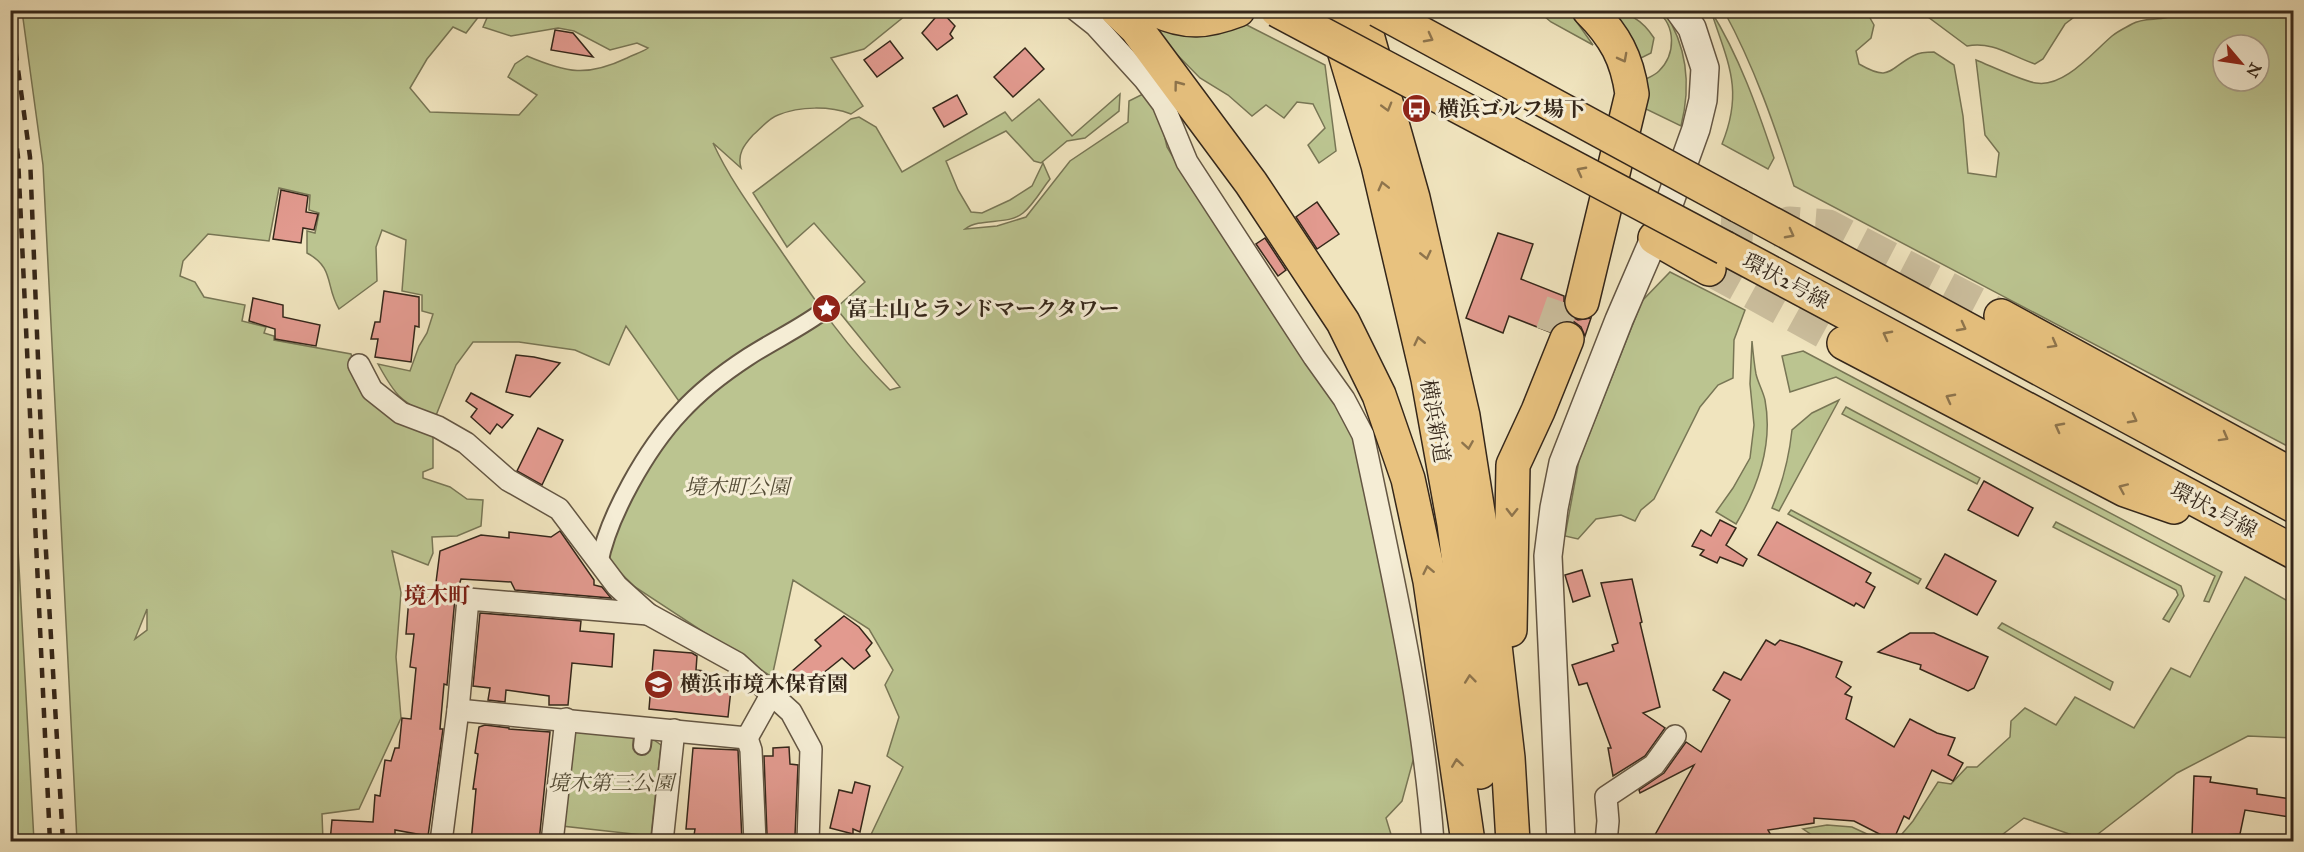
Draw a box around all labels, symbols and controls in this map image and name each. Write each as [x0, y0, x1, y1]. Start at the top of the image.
one-way arrow [1423, 31, 1433, 42]
north arrow [2211, 33, 2271, 93]
one-way arrow [1616, 51, 1627, 62]
text: N [2242, 59, 2265, 81]
one-way arrow [1174, 81, 1185, 92]
bus stop icon: 横浜ゴルフ場下 [1401, 93, 1433, 125]
place label: 横浜ゴルフ場下 [1438, 96, 1585, 122]
one-way arrow [1380, 101, 1392, 112]
one-way arrow [1576, 167, 1587, 179]
one-way arrow [1377, 181, 1390, 191]
one-way arrow [1784, 227, 1795, 238]
street label: 環状2号線 [1738, 247, 1834, 315]
one-way arrow [1419, 250, 1432, 260]
place icon: 富士山とランドマークタワー [810, 293, 842, 325]
place label: 富士山とランドマークタワー [847, 296, 1120, 322]
one-way arrow [1956, 320, 1966, 331]
one-way arrow [1883, 331, 1893, 342]
one-way arrow [1414, 336, 1427, 346]
one-way arrow [2047, 337, 2057, 348]
street label: 横浜新道 [1415, 377, 1455, 465]
one-way arrow [1946, 394, 1957, 406]
one-way arrow [2127, 412, 2138, 423]
one-way arrow [2055, 423, 2065, 434]
one-way arrow [2218, 430, 2228, 441]
one-way arrow [1461, 441, 1473, 450]
park label: 境木町公園 [685, 474, 792, 500]
street label: 環状2号線 [2166, 476, 2262, 544]
one-way arrow [2119, 483, 2130, 495]
one-way arrow [1506, 508, 1518, 517]
one-way arrow [1422, 565, 1435, 575]
district label: 境木町 [404, 582, 470, 609]
school or university icon: 横浜市境木保育園 [643, 668, 675, 700]
place label: 横浜市境木保育園 [680, 671, 848, 697]
one-way arrow [1464, 674, 1477, 683]
one-way arrow [1452, 758, 1464, 767]
park label: 境木第三公園 [548, 770, 677, 796]

